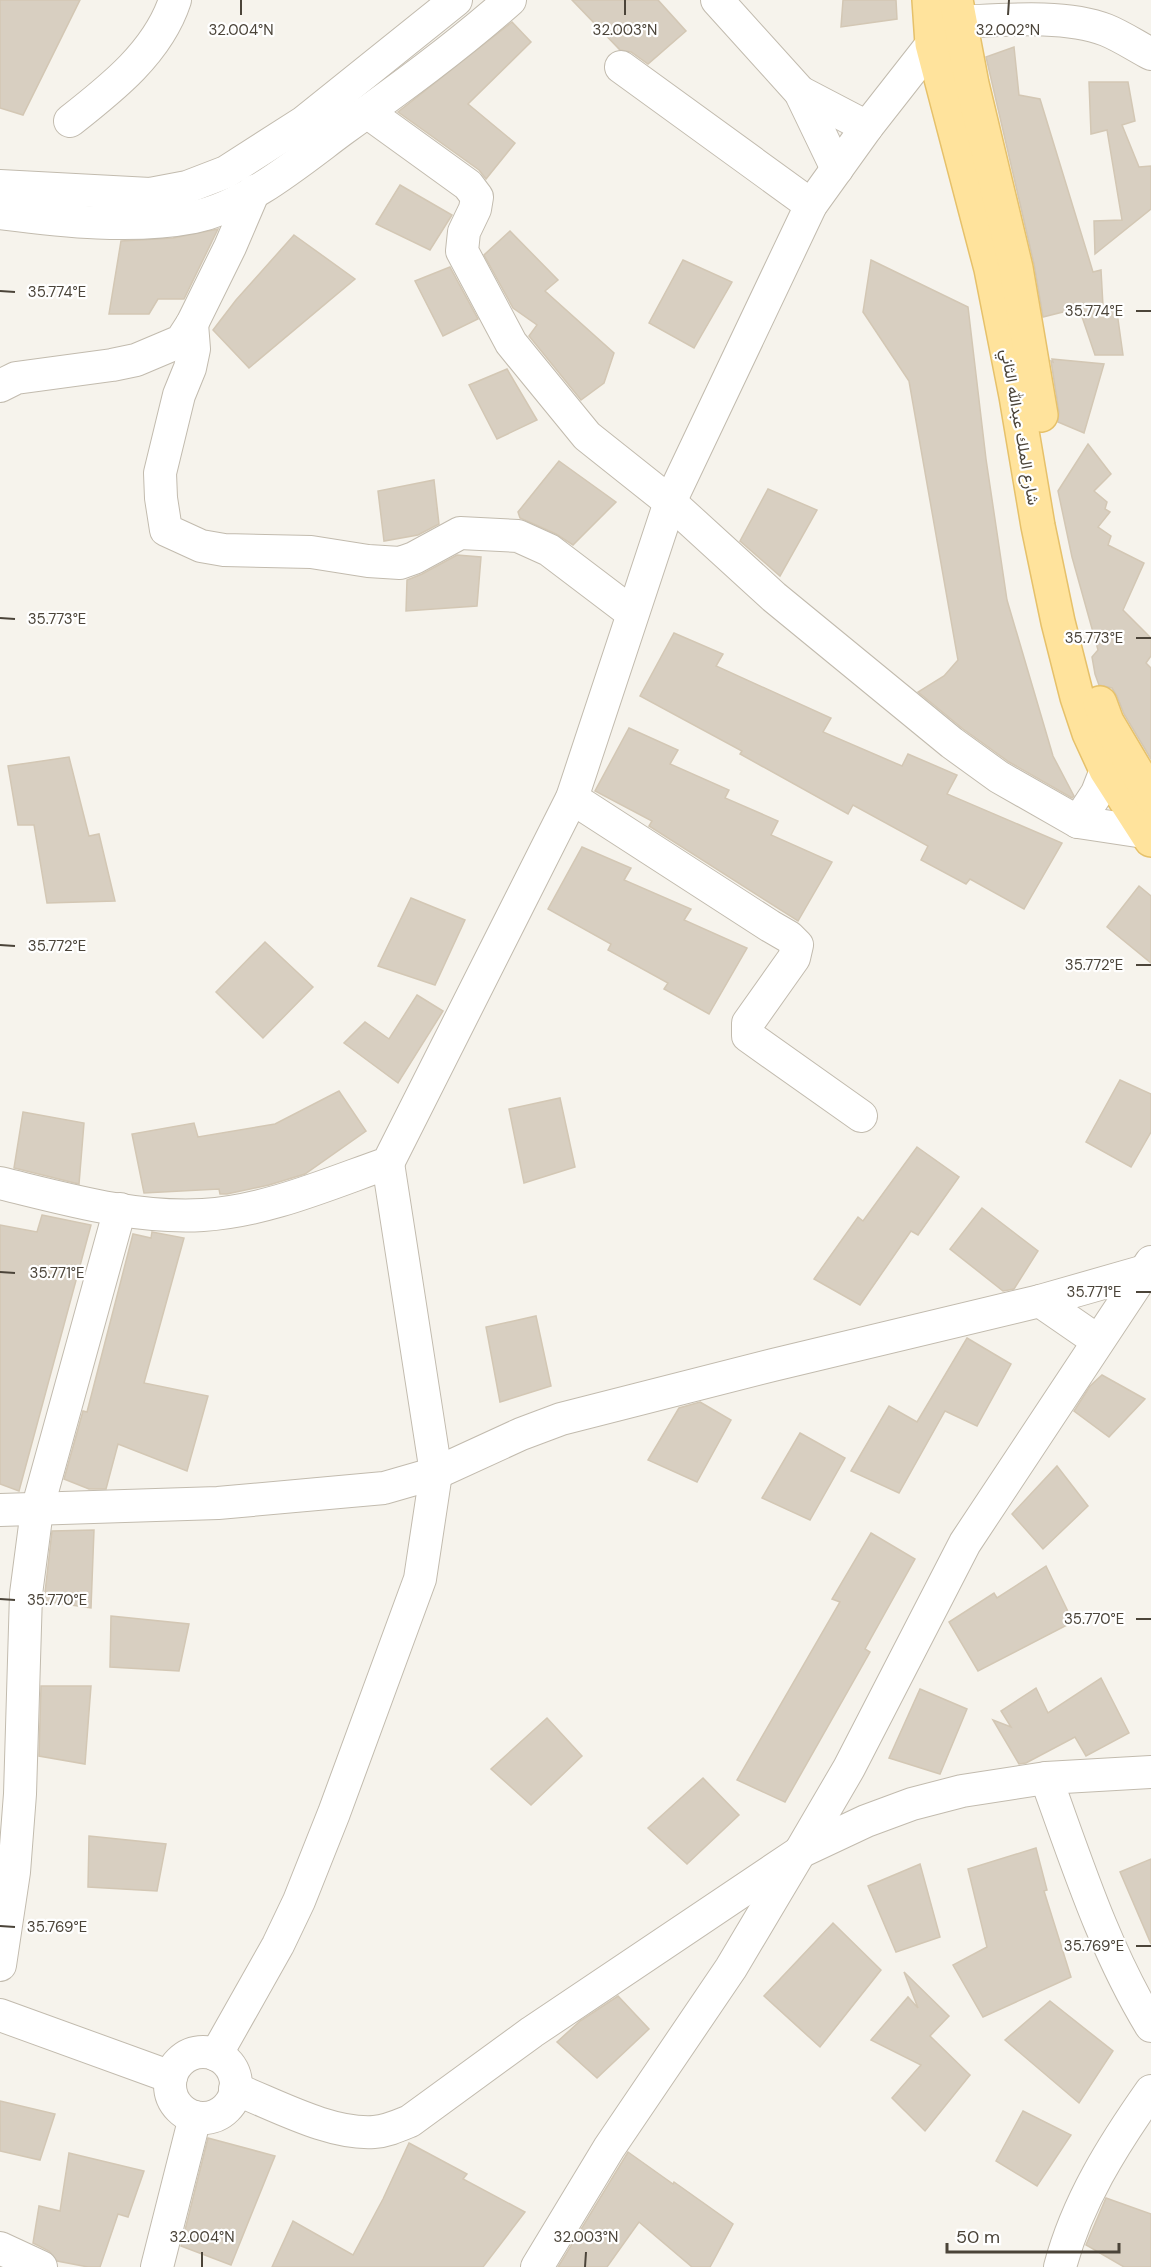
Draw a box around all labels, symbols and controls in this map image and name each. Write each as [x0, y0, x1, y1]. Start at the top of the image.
text: 32.004°N [208, 20, 274, 40]
text: 32.003°N [593, 20, 657, 40]
text: 32.002°N [976, 20, 1040, 40]
text: 35.774°E [28, 282, 86, 302]
text: 35.774°E [1065, 301, 1123, 321]
street label: شارع الملك عبدالله الثاني [993, 347, 1044, 507]
text: 35.773°E [28, 609, 86, 629]
text: 35.773°E [1065, 628, 1123, 648]
text: 35.772°E [28, 936, 86, 956]
text: 35.772°E [1065, 955, 1123, 975]
text: 35.771°E [30, 1263, 84, 1283]
text: 35.771°E [1067, 1282, 1121, 1302]
text: 35.770°E [27, 1590, 87, 1610]
text: 35.770°E [1064, 1609, 1124, 1629]
text: 35.769°E [27, 1917, 87, 1937]
text: 35.769°E [1064, 1936, 1124, 1956]
scale bar [947, 2216, 1120, 2254]
text: 50 m [956, 2225, 1000, 2249]
text: 32.004°N [169, 2227, 235, 2247]
text: 32.003°N [554, 2227, 618, 2247]

